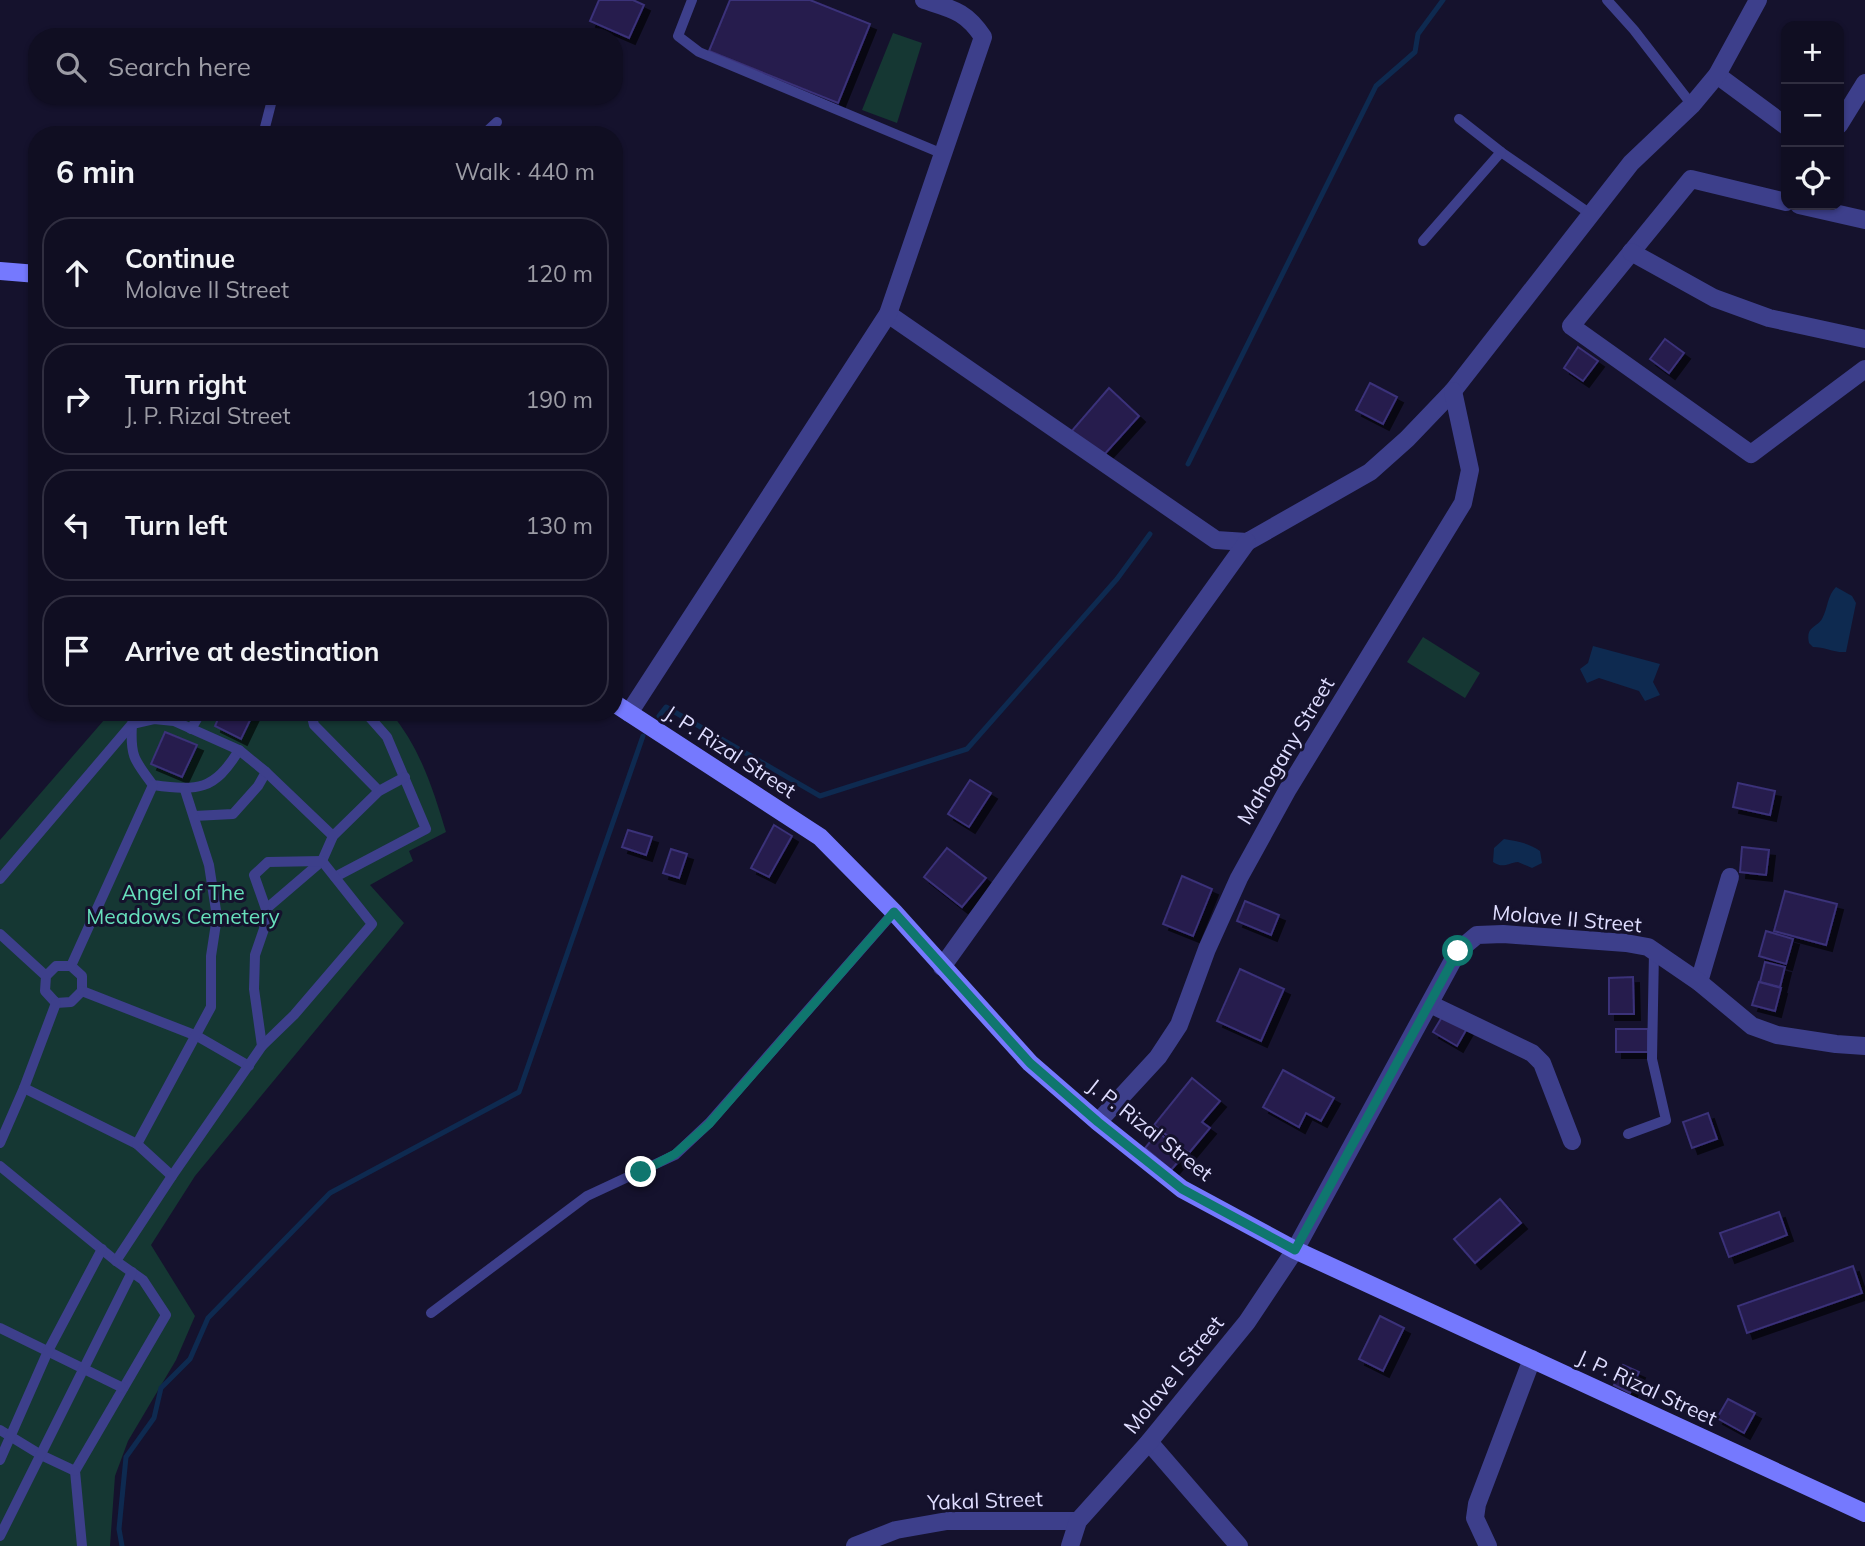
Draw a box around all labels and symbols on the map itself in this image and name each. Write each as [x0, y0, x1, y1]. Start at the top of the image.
street label: Mahogany Street [1231, 672, 1339, 829]
street label: J. P. Rizal Street [660, 699, 801, 803]
park label: Angel of The Meadows Cemetery [86, 879, 280, 929]
street label: Molave II Street [1491, 899, 1643, 937]
route start [1442, 935, 1473, 966]
street label: J. P. Rizal Street [1083, 1072, 1218, 1186]
route end [625, 1156, 656, 1187]
street label: Molave I Street [1118, 1310, 1229, 1439]
street label: J. P. Rizal Street [1573, 1343, 1721, 1431]
street label: Yakal Street [926, 1485, 1043, 1515]

